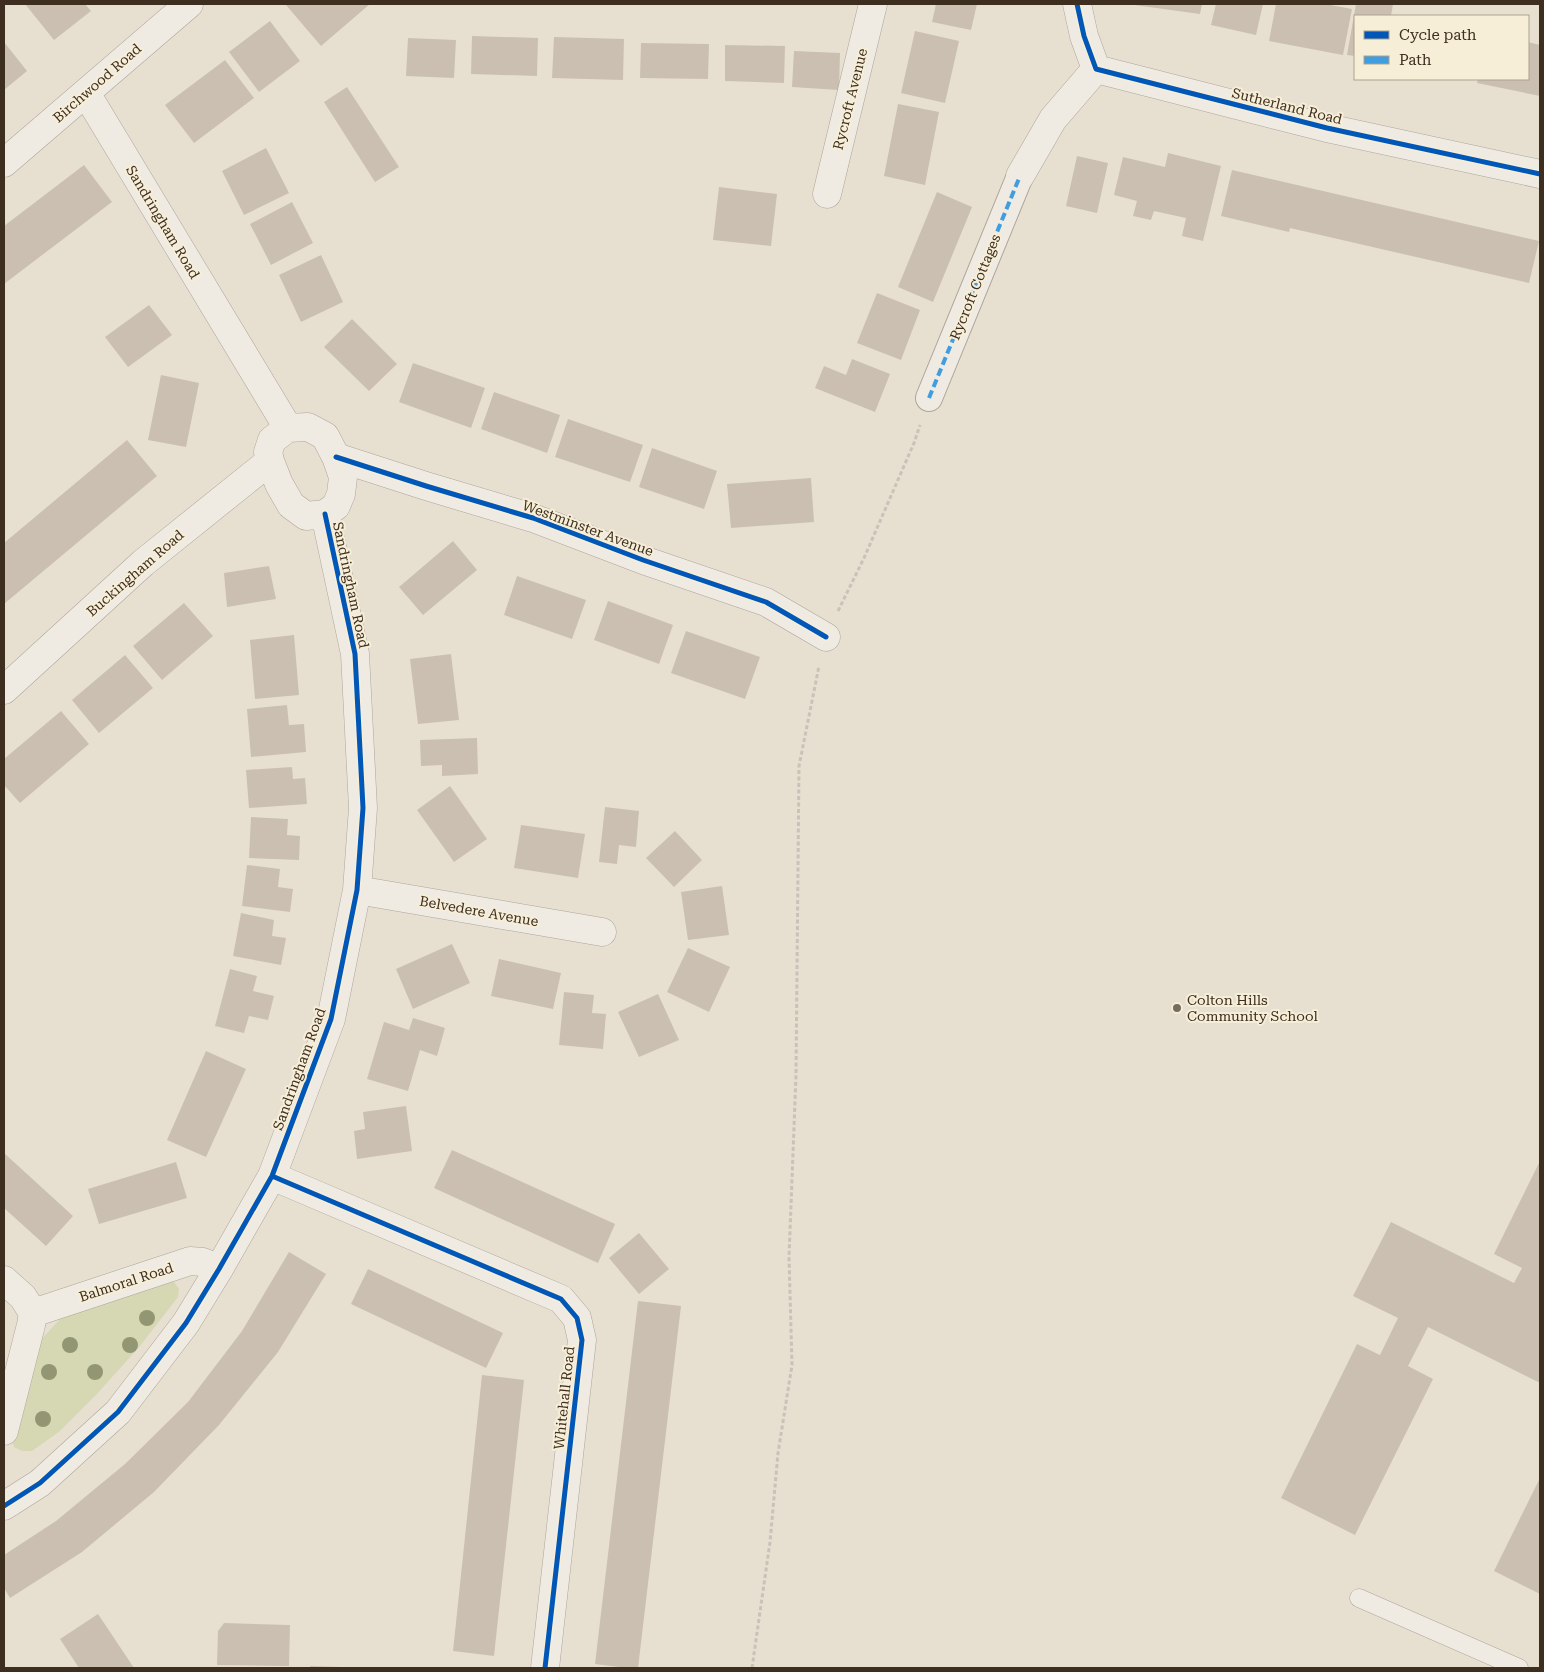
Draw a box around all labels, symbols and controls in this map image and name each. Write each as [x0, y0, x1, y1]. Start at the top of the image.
legend [1354, 15, 1529, 80]
text: Cycle path [1399, 26, 1477, 44]
street label: Birchwood Road [50, 40, 144, 126]
street label: Rycroft Avenue [830, 46, 870, 151]
text: Path [1399, 51, 1432, 69]
street label: Sutherland Road [1230, 85, 1344, 127]
street label: Sandringham Road [123, 163, 203, 281]
street label: Rycroft Cottages [946, 231, 1004, 342]
street label: Westminster Avenue [520, 497, 656, 559]
street label: Sandringham Road [330, 520, 372, 650]
street label: Buckingham Road [83, 526, 187, 620]
street label: Belvedere Avenue [418, 893, 540, 929]
place label: Colton Hills Community School [1187, 992, 1319, 1024]
marker: Colton Hills Community School [1171, 1002, 1183, 1014]
street label: Sandringham Road [269, 1006, 329, 1132]
street label: Balmoral Road [77, 1259, 175, 1305]
street label: Whitehall Road [551, 1346, 577, 1450]

